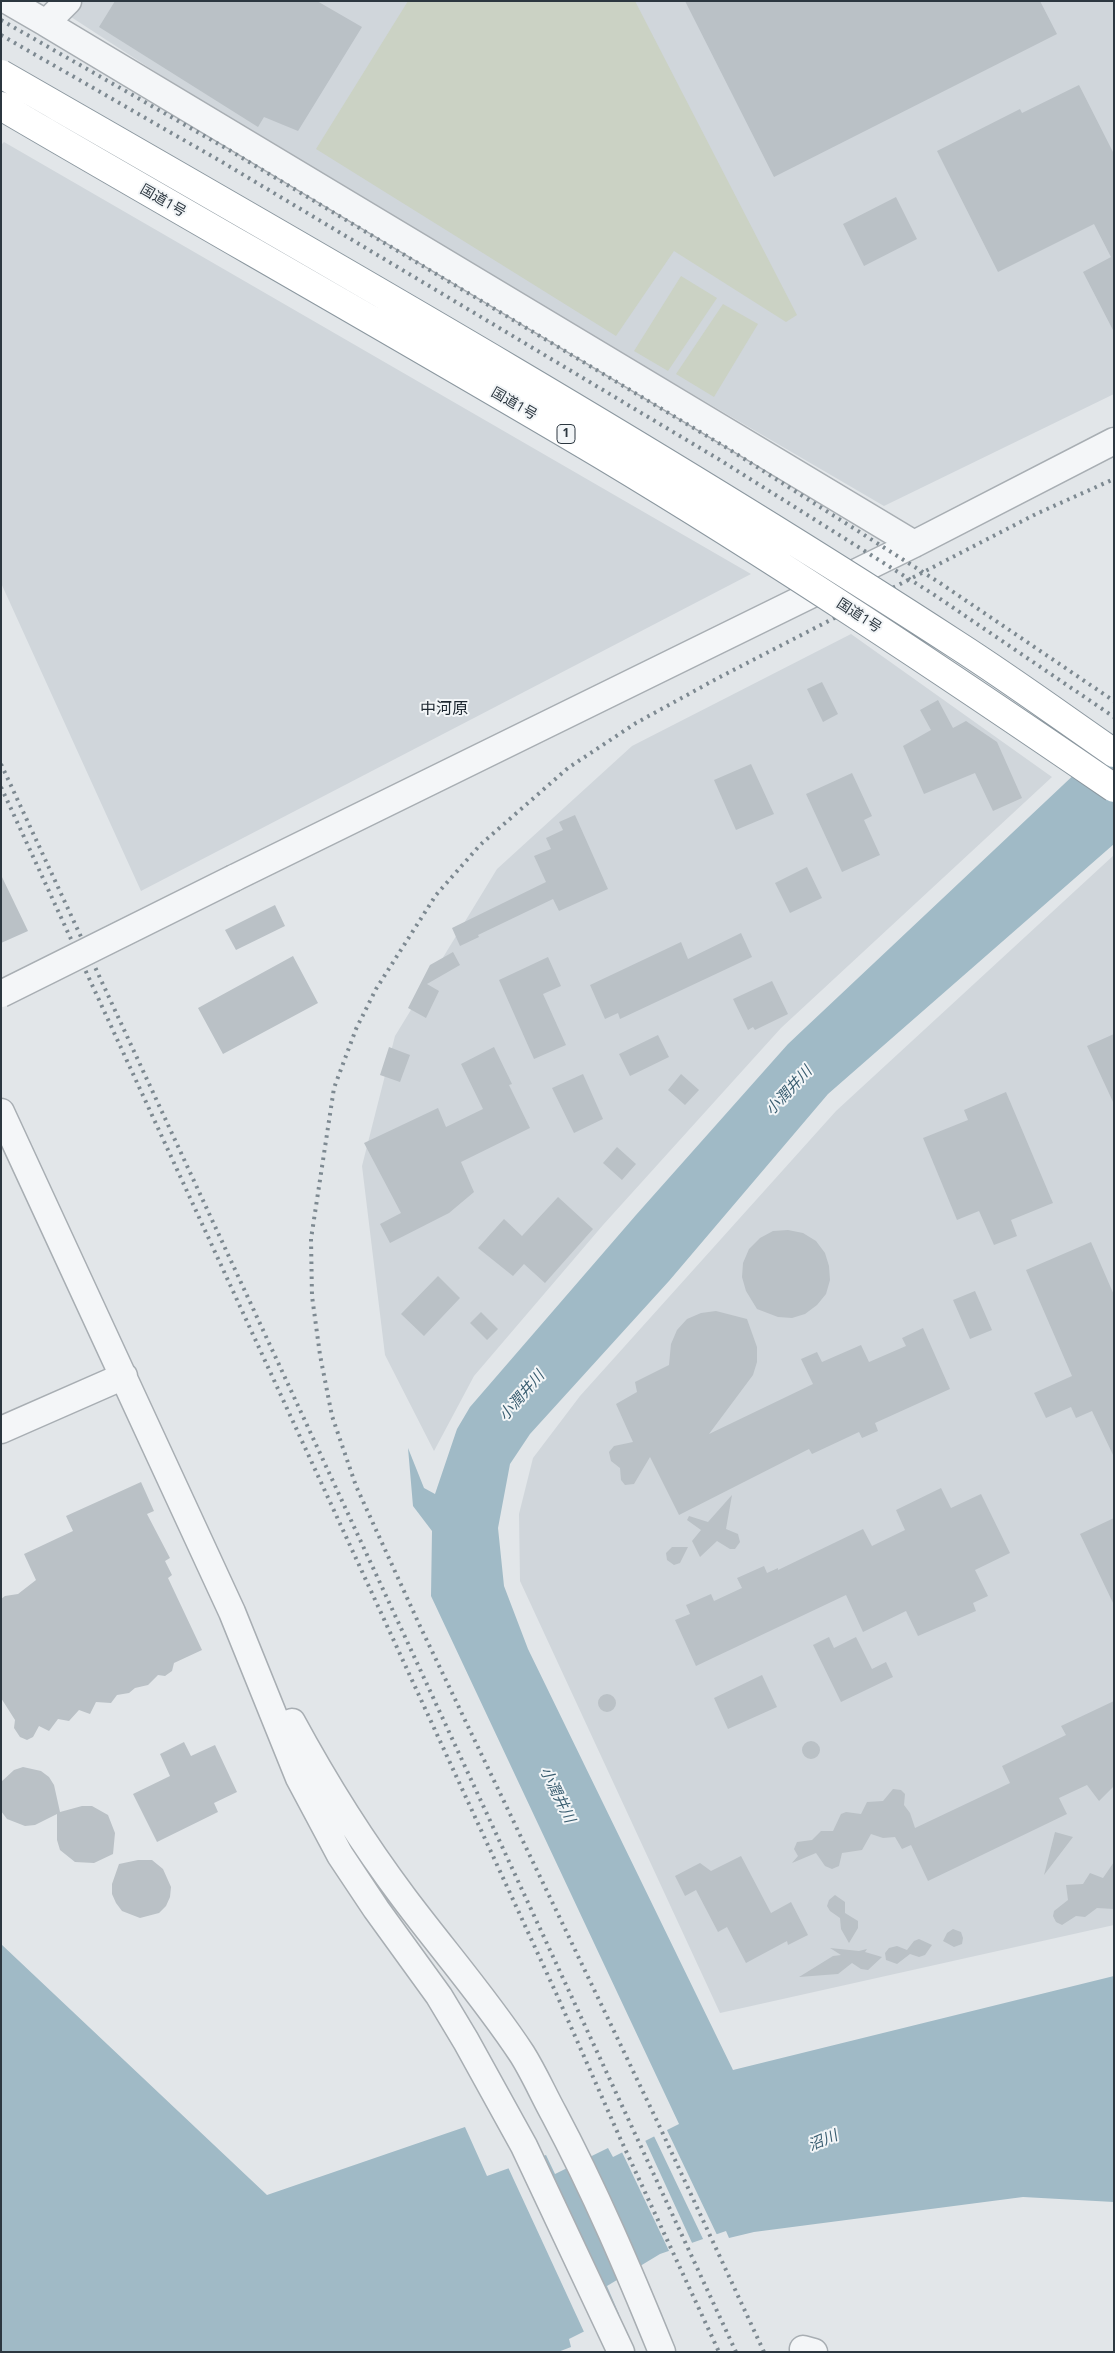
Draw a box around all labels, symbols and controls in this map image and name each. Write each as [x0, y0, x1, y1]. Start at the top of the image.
street label: 国道1号 [137, 181, 189, 221]
street label: 国道1号 [488, 384, 540, 424]
road number: 1 [557, 424, 575, 444]
street label: 国道1号 [833, 595, 885, 637]
district label: 中河原 [420, 699, 468, 719]
water label: 小潤井川 [762, 1063, 816, 1119]
water label: 小潤井川 [496, 1367, 548, 1425]
water label: 小潤井川 [536, 1764, 578, 1826]
water label: 沼川 [806, 2127, 840, 2155]

